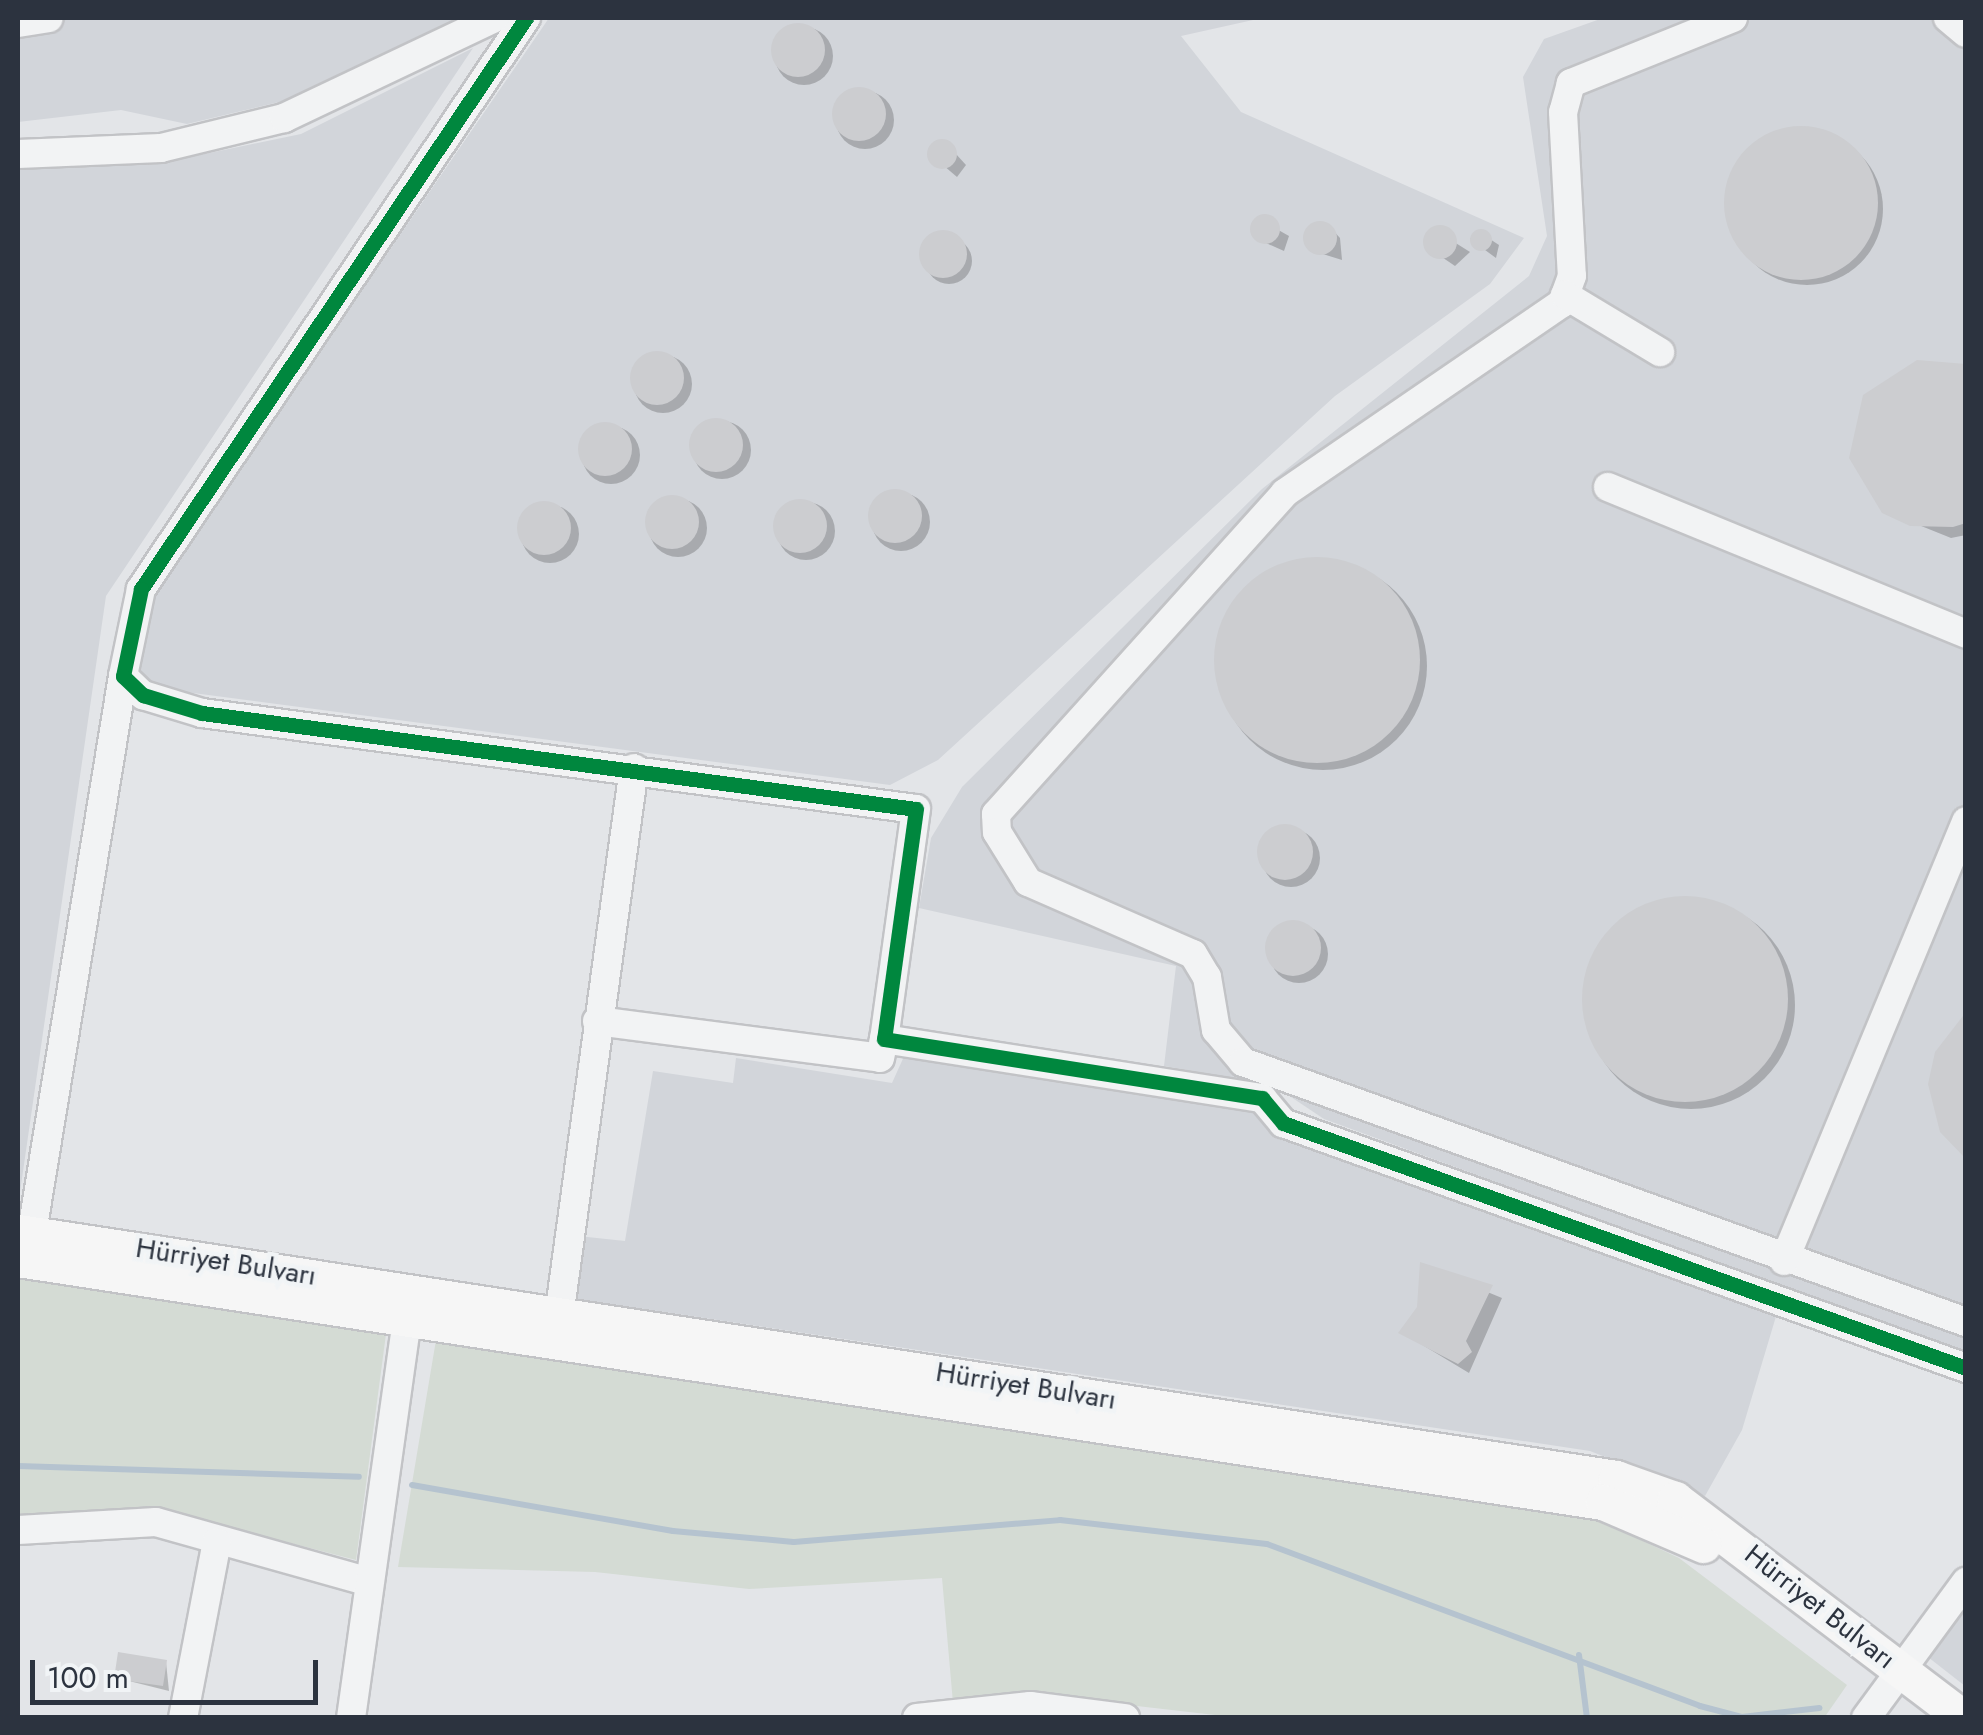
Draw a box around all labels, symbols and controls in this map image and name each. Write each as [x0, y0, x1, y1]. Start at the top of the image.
street label: Hürriyet Bulvarı [133, 1231, 319, 1293]
street label: Hürriyet Bulvarı [933, 1355, 1119, 1417]
street label: Hürriyet Bulvarı [1738, 1538, 1902, 1676]
scale bar [35, 1640, 322, 1702]
text: 100 m [47, 1656, 129, 1699]

